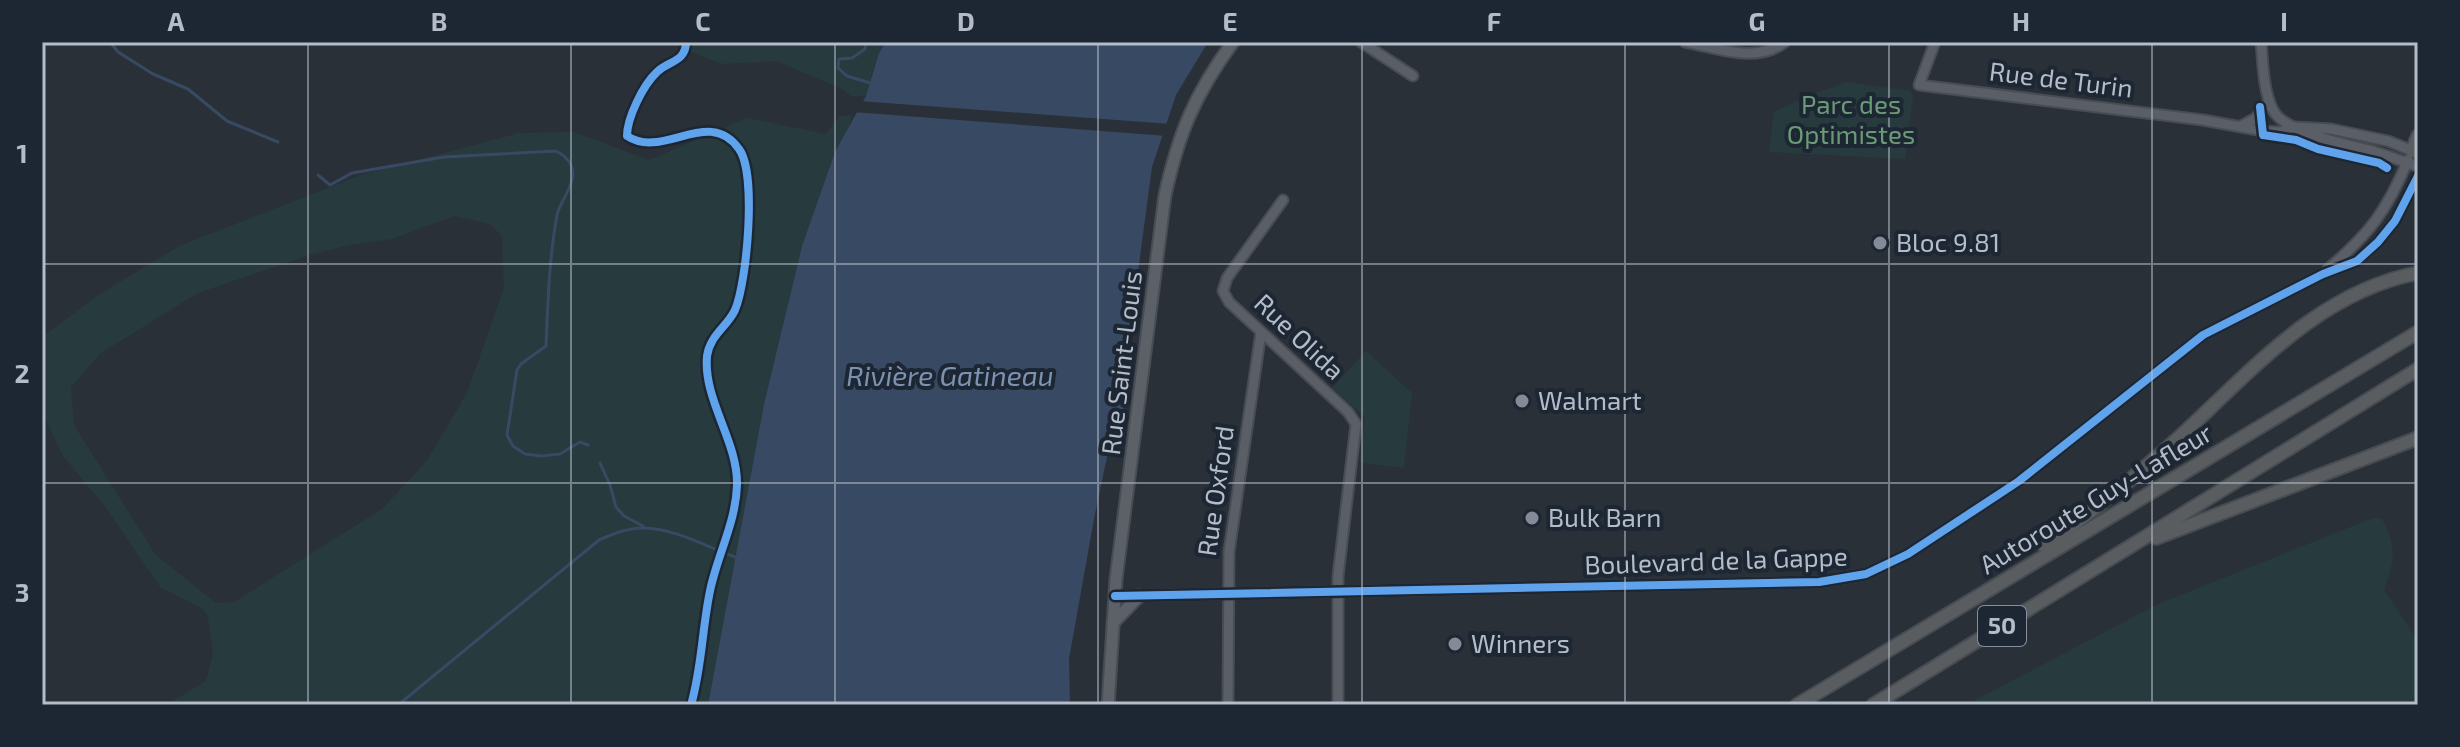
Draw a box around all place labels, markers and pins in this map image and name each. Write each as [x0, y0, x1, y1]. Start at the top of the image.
place label: Bloc 9.81 [1896, 226, 2000, 257]
marker: Bloc 9.81 [1871, 234, 1889, 252]
place label: Walmart [1538, 384, 1642, 415]
marker: Walmart [1513, 392, 1531, 410]
place label: Bulk Barn [1548, 501, 1661, 532]
marker: Bulk Barn [1523, 509, 1541, 527]
place label: Winners [1471, 627, 1570, 658]
marker: Winners [1446, 635, 1464, 653]

